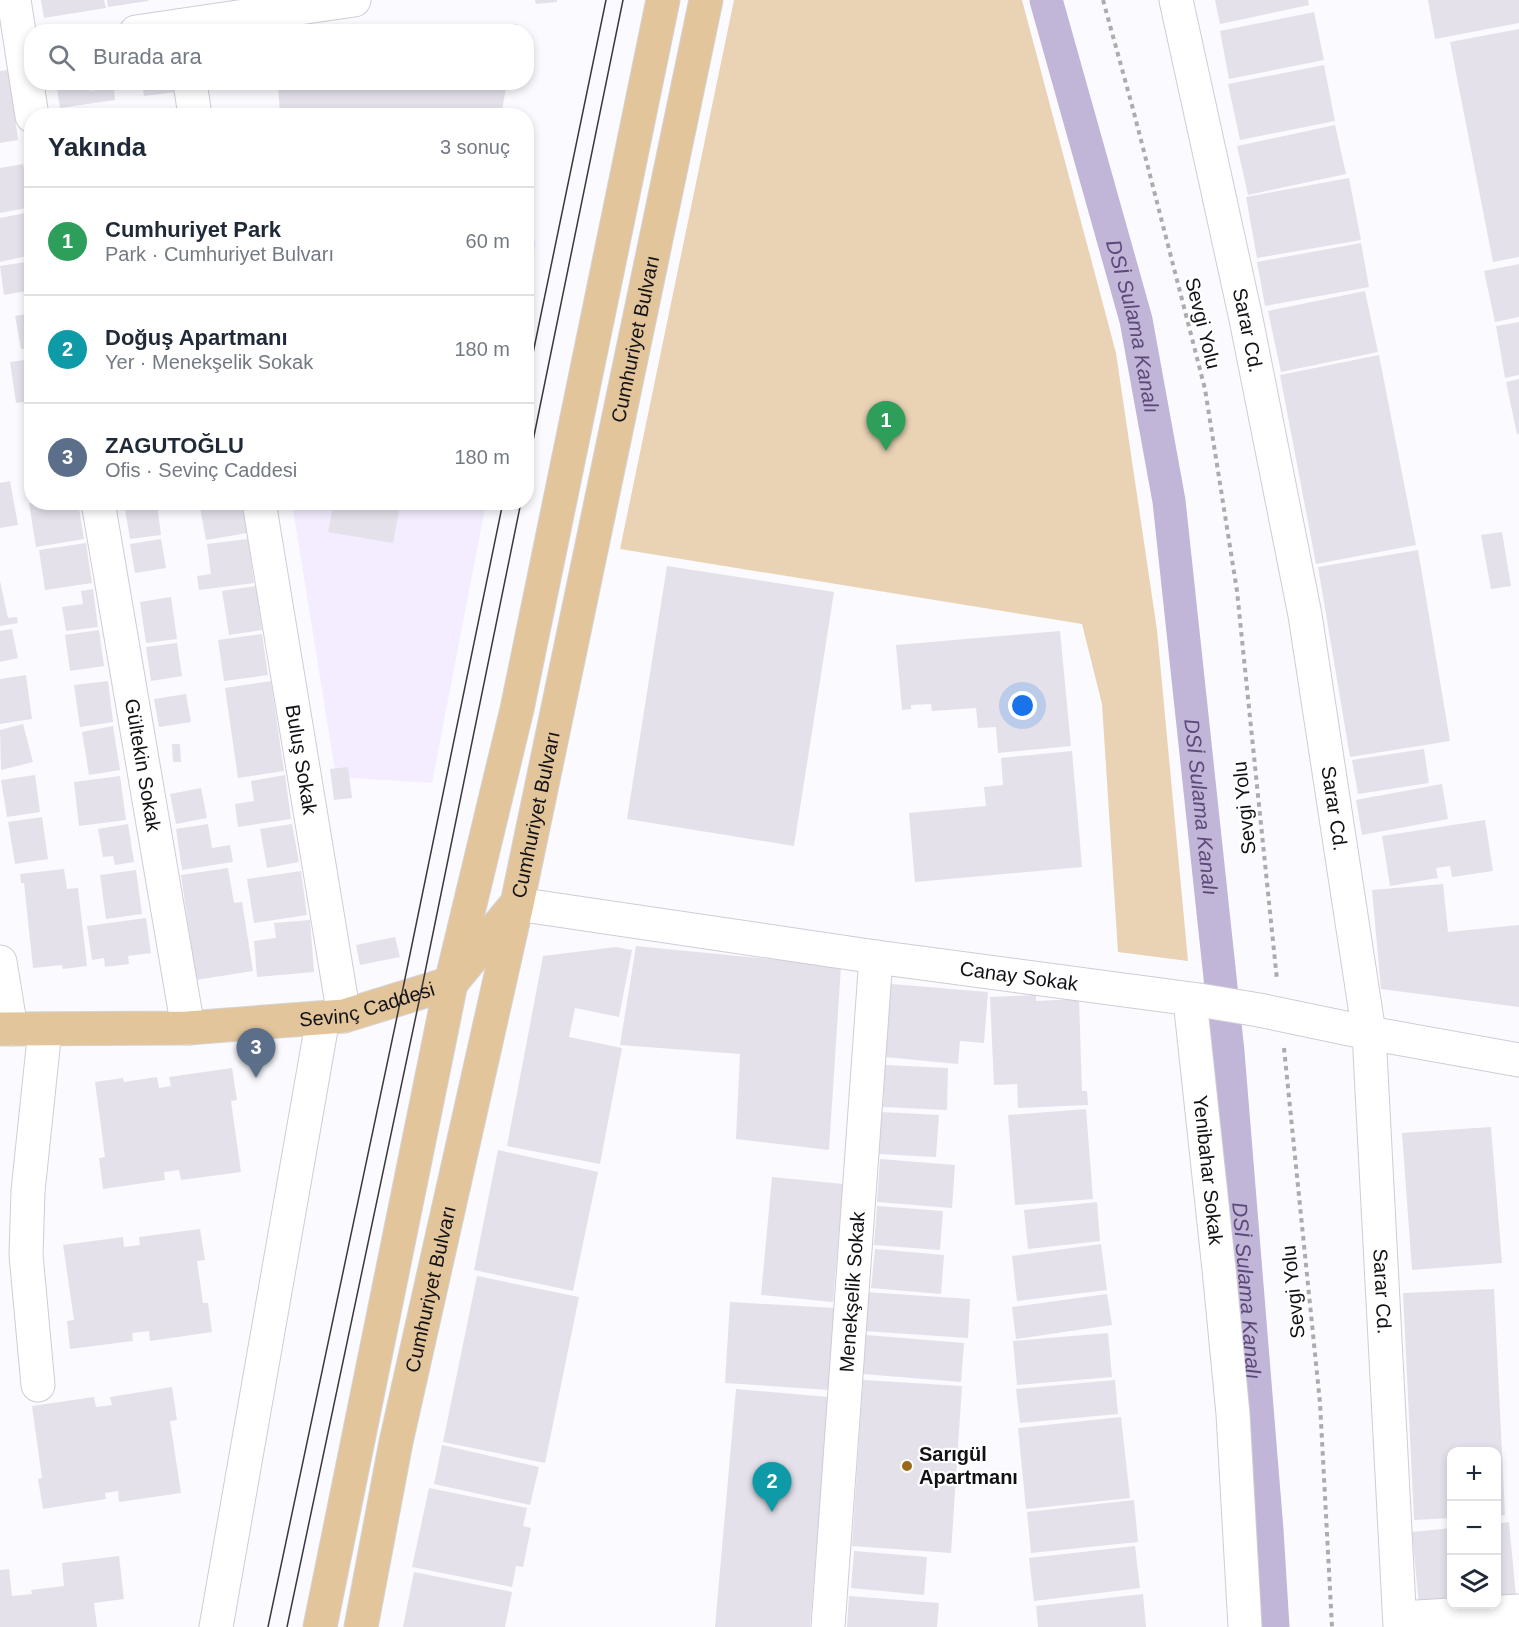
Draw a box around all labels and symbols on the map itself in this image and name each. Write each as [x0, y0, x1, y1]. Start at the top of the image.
water label: DSİ Sulama Kanalı [1102, 237, 1164, 415]
street label: Cumhuriyet Bulvarı [607, 253, 663, 424]
street label: Sevgi Yolu [1181, 275, 1225, 371]
street label: Sarar Cd. [1229, 286, 1267, 374]
pin: 1 [866, 402, 906, 451]
your location [1008, 691, 1037, 720]
street label: Gültekin Sokak [121, 697, 165, 834]
street label: Buluş Sokak [282, 703, 322, 817]
water label: DSİ Sulama Kanalı [1181, 717, 1223, 896]
street label: Cumhuriyet Bulvarı [508, 729, 564, 900]
street label: Sevgi Yolu [1228, 760, 1260, 856]
street label: Sarar Cd. [1317, 764, 1352, 852]
street label: Canay Sokak [958, 957, 1080, 995]
street label: Sevinç Caddesi [298, 978, 437, 1030]
pin: 3 [236, 1028, 276, 1078]
street label: Yenibahar Sokak [1189, 1094, 1227, 1247]
water label: DSİ Sulama Kanalı [1229, 1201, 1266, 1380]
street label: Cumhuriyet Bulvarı [401, 1204, 460, 1375]
street label: Menekşelik Sokak [835, 1210, 869, 1373]
street label: Sevgi Yolu [1277, 1244, 1309, 1340]
street label: Sarar Cd. [1369, 1248, 1396, 1335]
place label: Sarıgül Apartmanı [919, 1443, 1018, 1488]
marker: Sarıgül Apartmanı [900, 1459, 914, 1473]
pin: 2 [752, 1462, 792, 1512]

